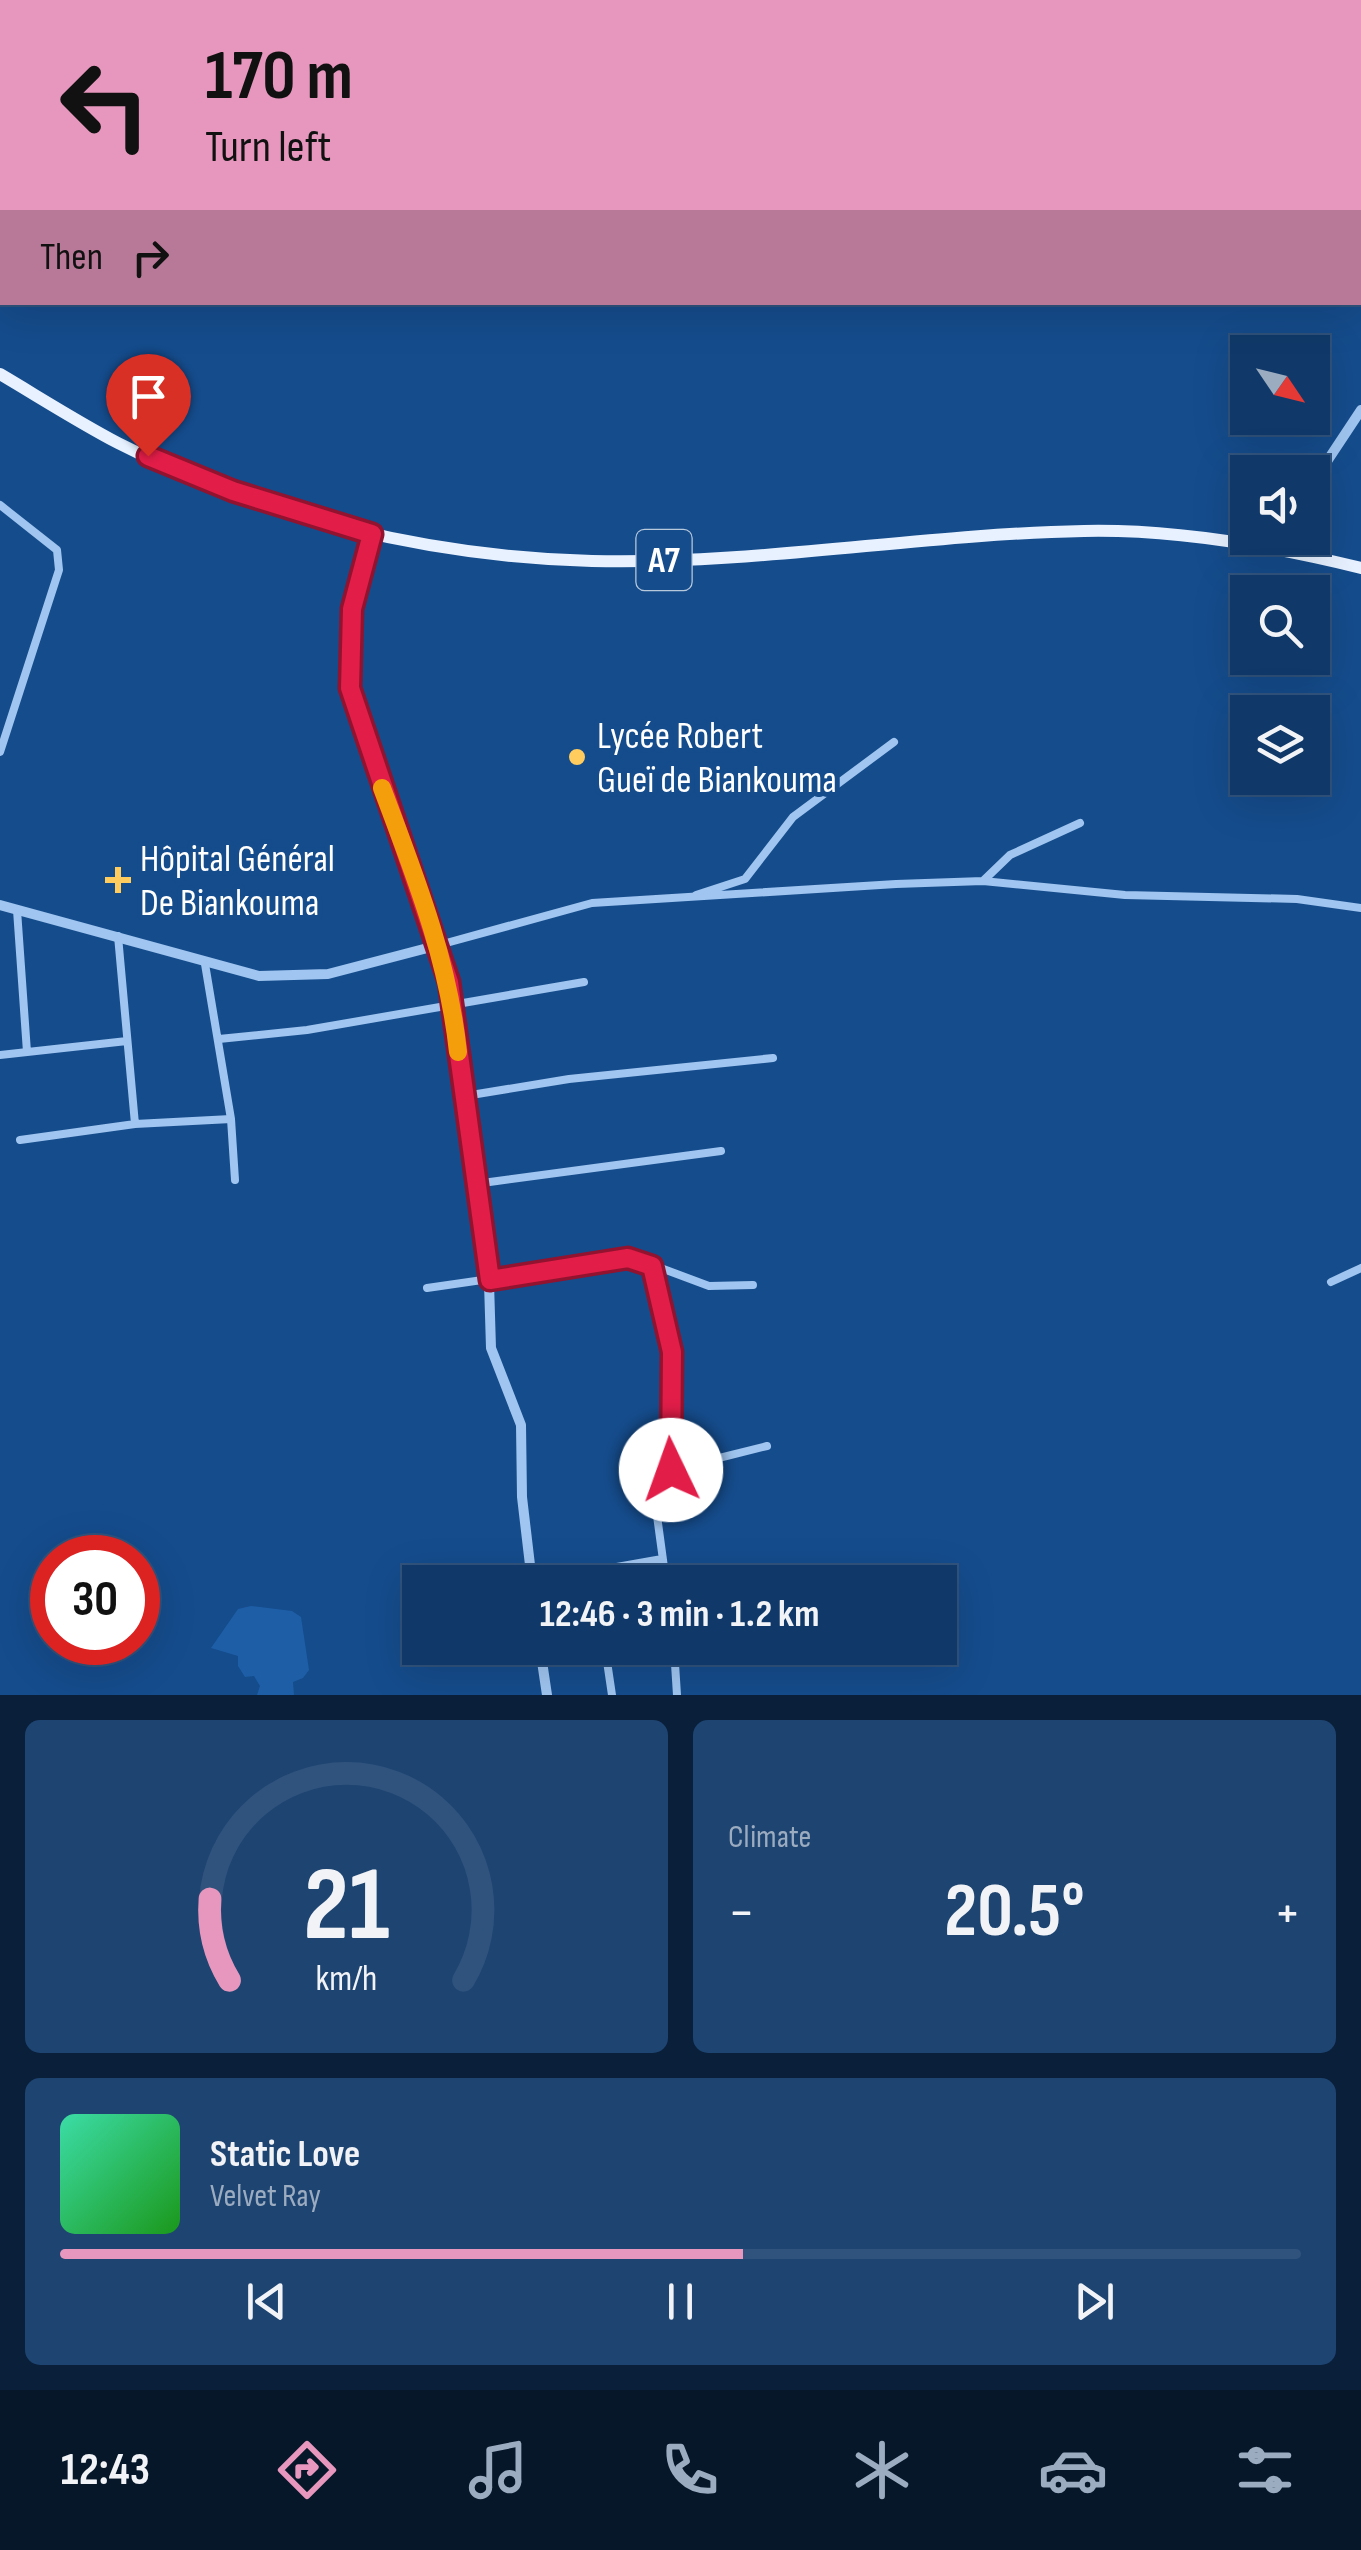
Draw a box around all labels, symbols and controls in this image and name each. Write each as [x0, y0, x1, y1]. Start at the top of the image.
text: 170 m [205, 35, 353, 119]
icon: left [40, 40, 170, 170]
text: Turn left [205, 120, 331, 175]
icon: right [123, 230, 178, 285]
text: Then [40, 235, 103, 280]
north arrow [1230, 335, 1330, 435]
map controls [1230, 335, 1330, 795]
pin [106, 354, 191, 457]
icon: arrive [121, 369, 176, 424]
button: sound [1230, 455, 1330, 555]
road number: A7 [636, 530, 692, 590]
button: search [1230, 575, 1330, 675]
button: layers [1230, 695, 1330, 795]
place label: Lycée Robert Gueï de Biankouma [597, 714, 837, 803]
marker: Lycée Robert Gueï de Biankouma [566, 746, 588, 768]
place label: Hôpital Général De Biankouma [140, 837, 335, 926]
marker: Hôpital Général De Biankouma [105, 867, 131, 893]
position arrow [619, 1418, 723, 1522]
speed limit sign: 30 [30, 1535, 160, 1665]
text: 12:46 · 3 min · 1.2 km [540, 1592, 819, 1637]
text: Climate [728, 1818, 811, 1857]
text: 21 [303, 1844, 390, 1969]
text: 20.5° [944, 1867, 1085, 1958]
text: − [728, 1880, 755, 1947]
text: + [1274, 1880, 1301, 1947]
text: km/h [316, 1958, 377, 2001]
text: Static Love [210, 2132, 360, 2177]
text: Velvet Ray [210, 2177, 321, 2216]
icon: previous [239, 2274, 294, 2329]
icon: pause [653, 2274, 708, 2329]
icon: next [1067, 2274, 1122, 2329]
icon: directions [272, 2435, 342, 2505]
icon: music [463, 2435, 533, 2505]
icon: phone [655, 2435, 725, 2505]
icon: climate [847, 2435, 917, 2505]
icon: car [1038, 2435, 1108, 2505]
icon: filters [1230, 2435, 1300, 2505]
text: 12:43 [61, 2443, 150, 2498]

